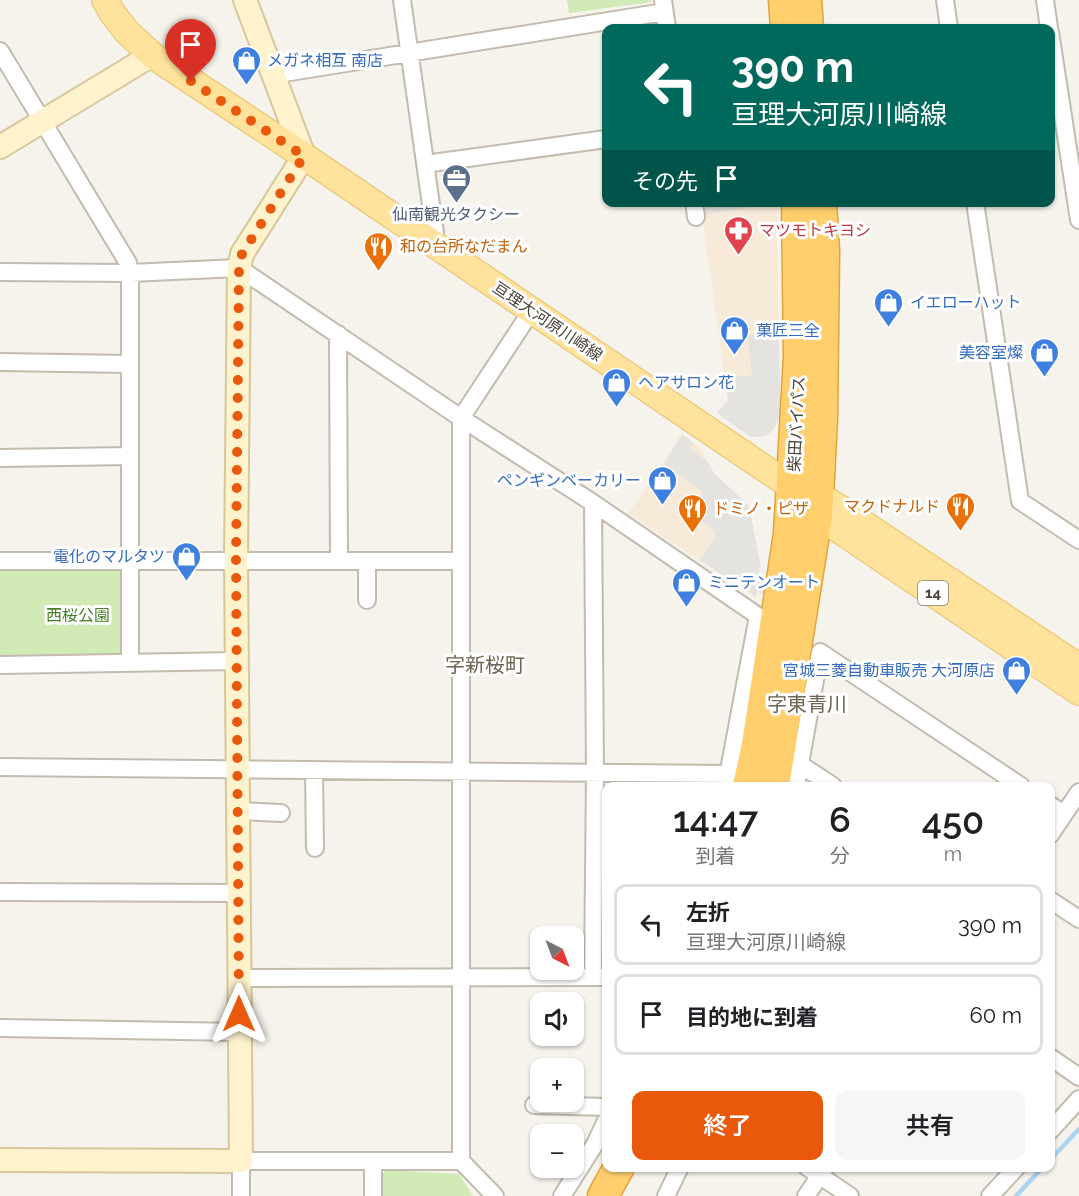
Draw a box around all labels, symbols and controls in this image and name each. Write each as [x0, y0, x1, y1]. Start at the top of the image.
pin [165, 19, 216, 81]
icon: arrive [174, 28, 207, 61]
text: 390 m [731, 43, 854, 92]
shop icon: メガネ相互 南店 [230, 44, 262, 86]
icon: left [632, 48, 710, 126]
place label: メガネ相互 南店 [267, 51, 383, 70]
text: 亘理大河原川崎線 [731, 99, 947, 130]
office icon: 仙南観光タクシー [440, 162, 472, 204]
icon: arrive [710, 162, 743, 195]
text: その先 [632, 168, 698, 194]
place label: 仙南観光タクシー [392, 205, 520, 224]
pharmacy icon: マツモトキヨシ [722, 214, 754, 256]
place label: マツモトキヨシ [759, 221, 871, 240]
restaurant icon: 和の台所なだまん [363, 230, 395, 272]
place label: 和の台所なだまん [400, 237, 528, 256]
street label: 亘理大河原川崎線 [489, 278, 606, 365]
shop icon: イエローハット [873, 286, 905, 328]
place label: イエローハット [910, 293, 1022, 312]
shop icon: 菓匠三全 [719, 314, 751, 356]
place label: 菓匠三全 [756, 321, 820, 340]
shop icon: 美容室燦 [1028, 336, 1060, 378]
place label: 美容室燦 [959, 343, 1023, 362]
shop icon: ヘアサロン花 [601, 366, 633, 408]
place label: ヘアサロン花 [638, 373, 734, 392]
street label: 柴田バイパス [785, 376, 808, 472]
shop icon: ペンギンベーカリー [646, 464, 678, 506]
place label: ペンギンベーカリー [497, 471, 641, 490]
restaurant icon: マクドナルド [945, 490, 977, 532]
restaurant icon: ドミノ・ピザ [676, 492, 708, 534]
place label: マクドナルド [844, 497, 940, 516]
place label: ドミノ・ピザ [713, 499, 809, 518]
shop icon: 電化のマルタツ [170, 540, 202, 582]
place label: 電化のマルタツ [53, 547, 165, 566]
shop icon: ミニテンオート [671, 566, 703, 608]
place label: ミニテンオート [708, 573, 820, 592]
road number: 14 [918, 581, 948, 605]
park label: 西桜公園 [46, 606, 110, 625]
district label: 字新桜町 [445, 653, 525, 677]
shop icon: 宮城三菱自動車販売 大河原店 [1000, 654, 1032, 696]
place label: 宮城三菱自動車販売 大河原店 [783, 661, 995, 680]
district label: 字東青川 [767, 692, 847, 716]
text: 14:47 [673, 798, 758, 840]
text: 6 [829, 798, 851, 840]
text: 450 [922, 800, 984, 842]
text: m [944, 842, 962, 866]
text: 到着 [696, 844, 736, 868]
text: 分 [830, 844, 850, 868]
text: 左折 [686, 899, 730, 925]
icon: left [635, 908, 668, 941]
text: 390 m [958, 912, 1022, 938]
north arrow [530, 926, 584, 980]
map controls [530, 926, 584, 1178]
text: 亘理大河原川崎線 [686, 930, 846, 954]
position arrow [207, 982, 271, 1046]
button: sound [530, 992, 584, 1046]
icon: arrive [635, 998, 668, 1031]
text: 60 m [969, 1002, 1022, 1028]
text: 目的地に到着 [686, 1004, 818, 1030]
button: + [530, 1058, 584, 1112]
button: 終了 [632, 1091, 823, 1160]
button: 共有 [835, 1091, 1025, 1160]
button: − [530, 1124, 584, 1178]

